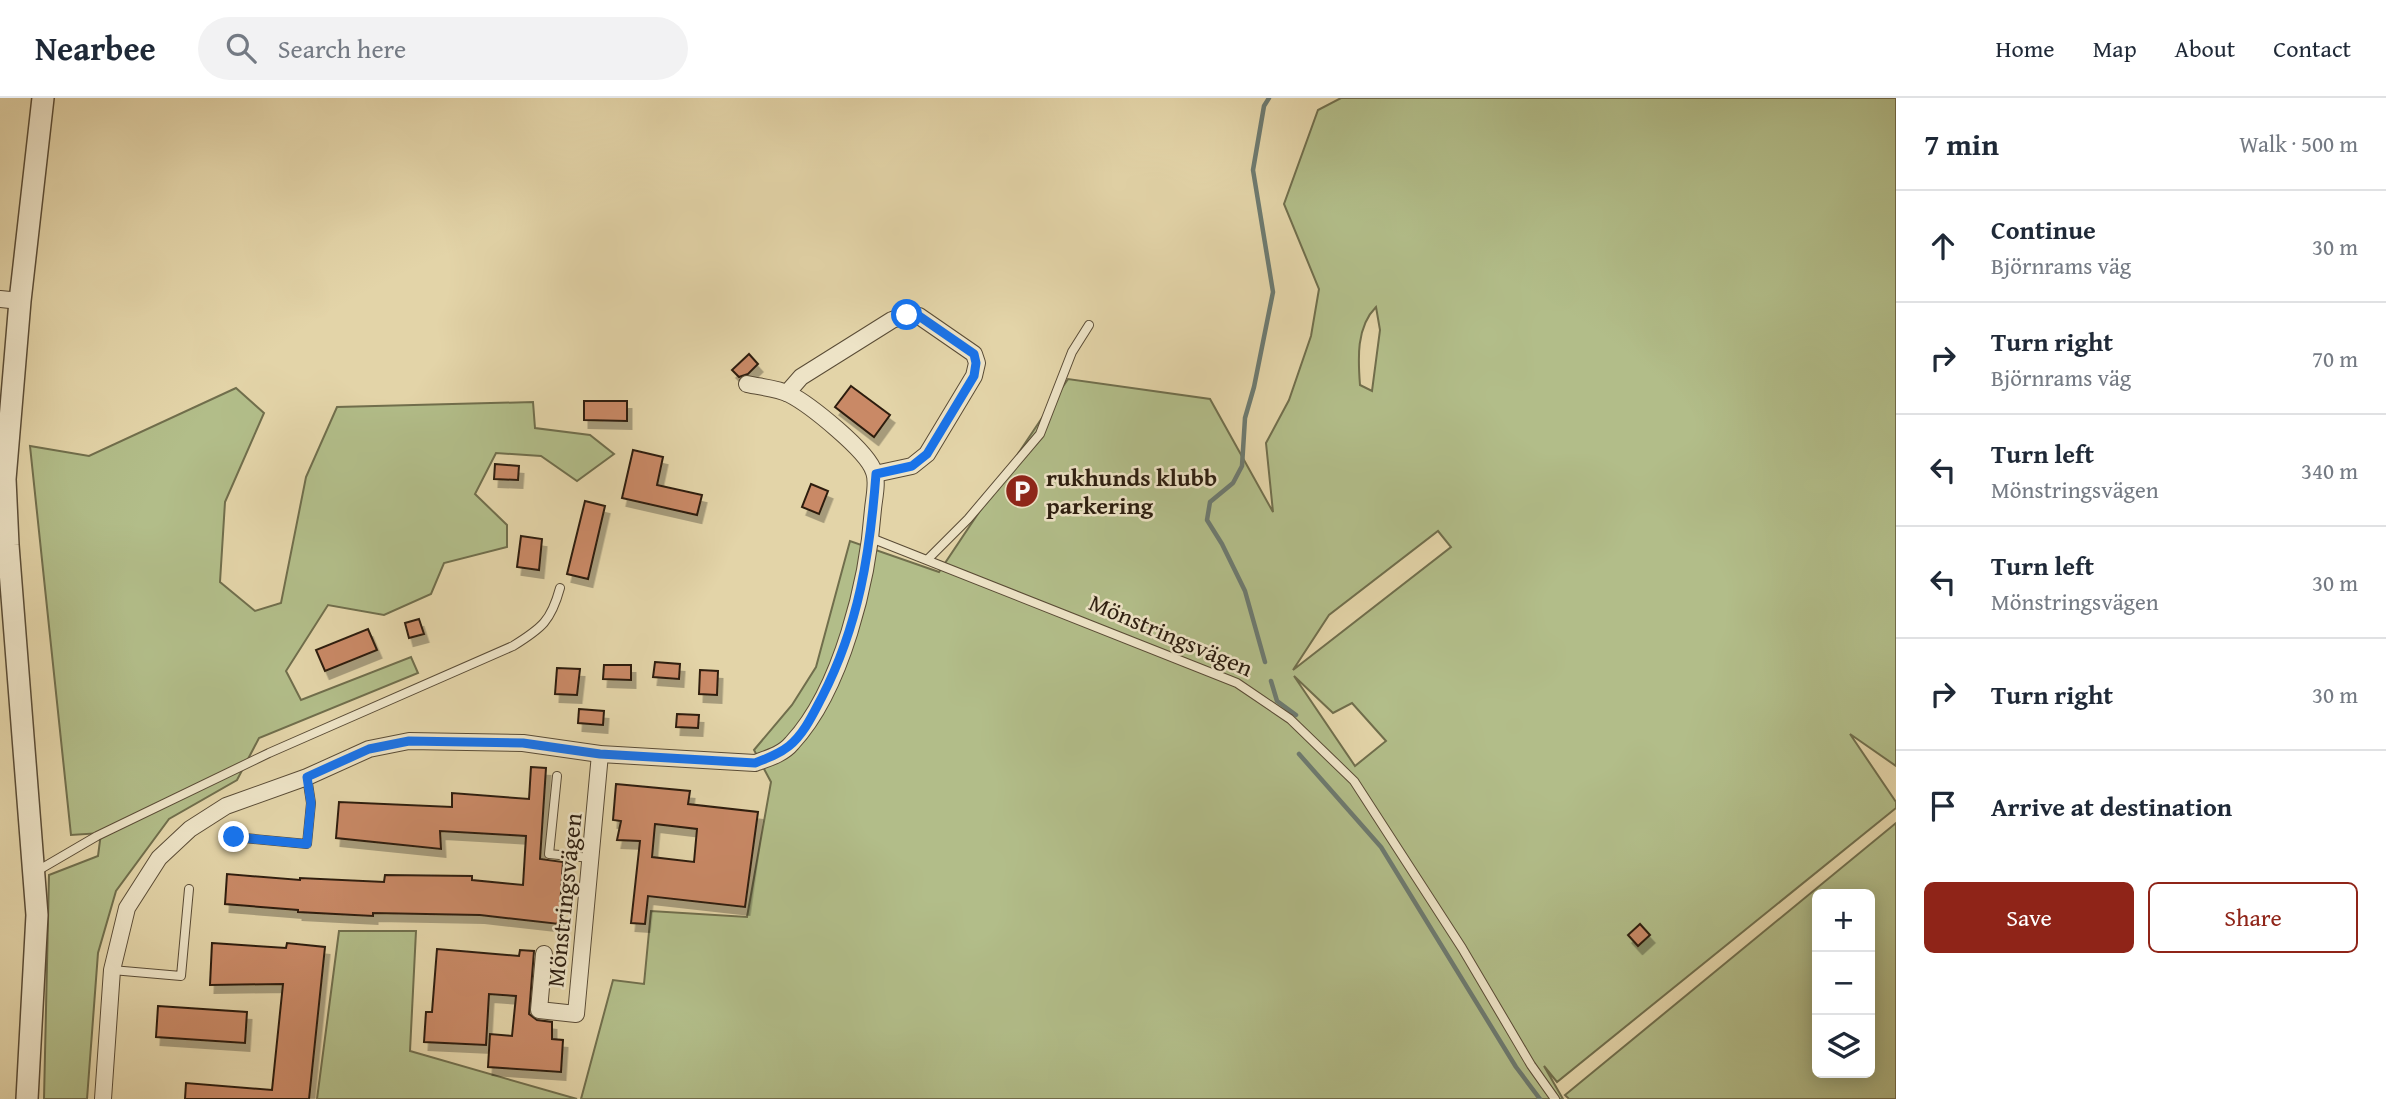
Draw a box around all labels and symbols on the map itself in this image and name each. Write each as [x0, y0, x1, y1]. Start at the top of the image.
route start [891, 299, 922, 330]
place label: rukhunds klubb parkering [1046, 460, 1217, 523]
parking icon: rukhunds klubb parkering [1003, 472, 1041, 510]
street label: Mönstringsvägen [1084, 585, 1259, 685]
street label: Mönstringsvägen [537, 811, 591, 989]
route end [218, 821, 249, 852]

